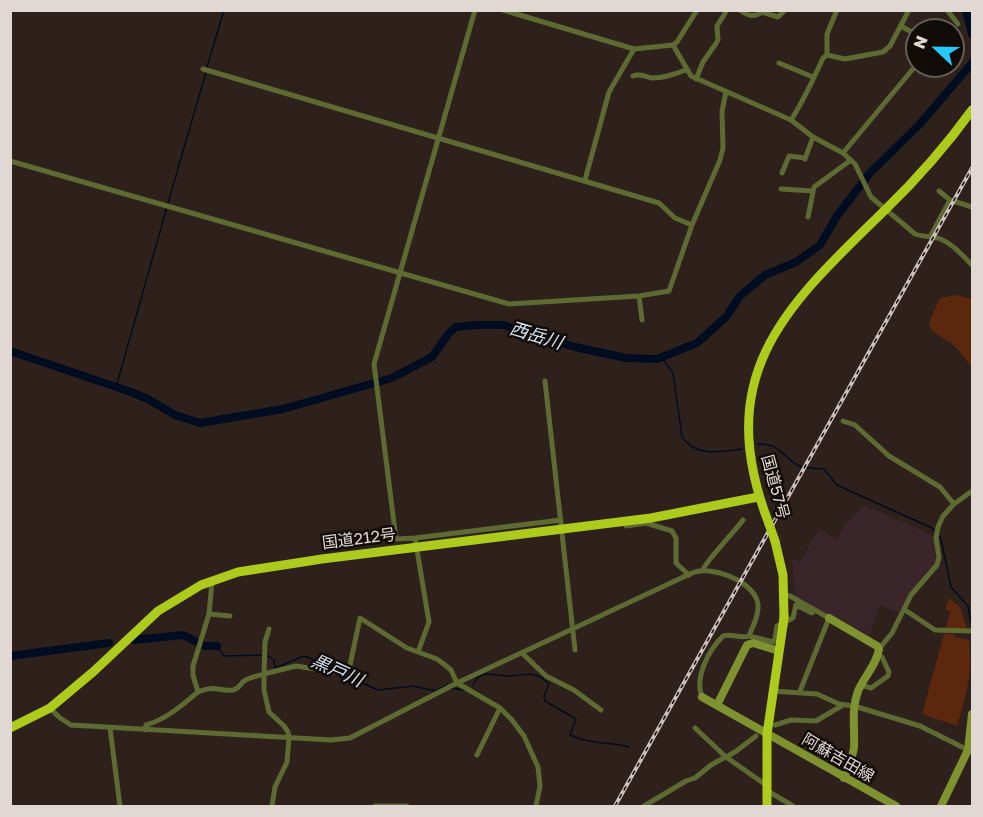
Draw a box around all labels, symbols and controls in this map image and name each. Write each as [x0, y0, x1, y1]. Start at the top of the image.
north arrow [905, 18, 965, 78]
text: N [909, 33, 932, 51]
water label: 西岳川 [507, 318, 565, 354]
street label: 国道57号 [757, 453, 793, 521]
street label: 国道212号 [321, 525, 397, 553]
water label: 黒戸川 [308, 650, 366, 692]
street label: 阿蘇吉田線 [799, 730, 877, 786]

